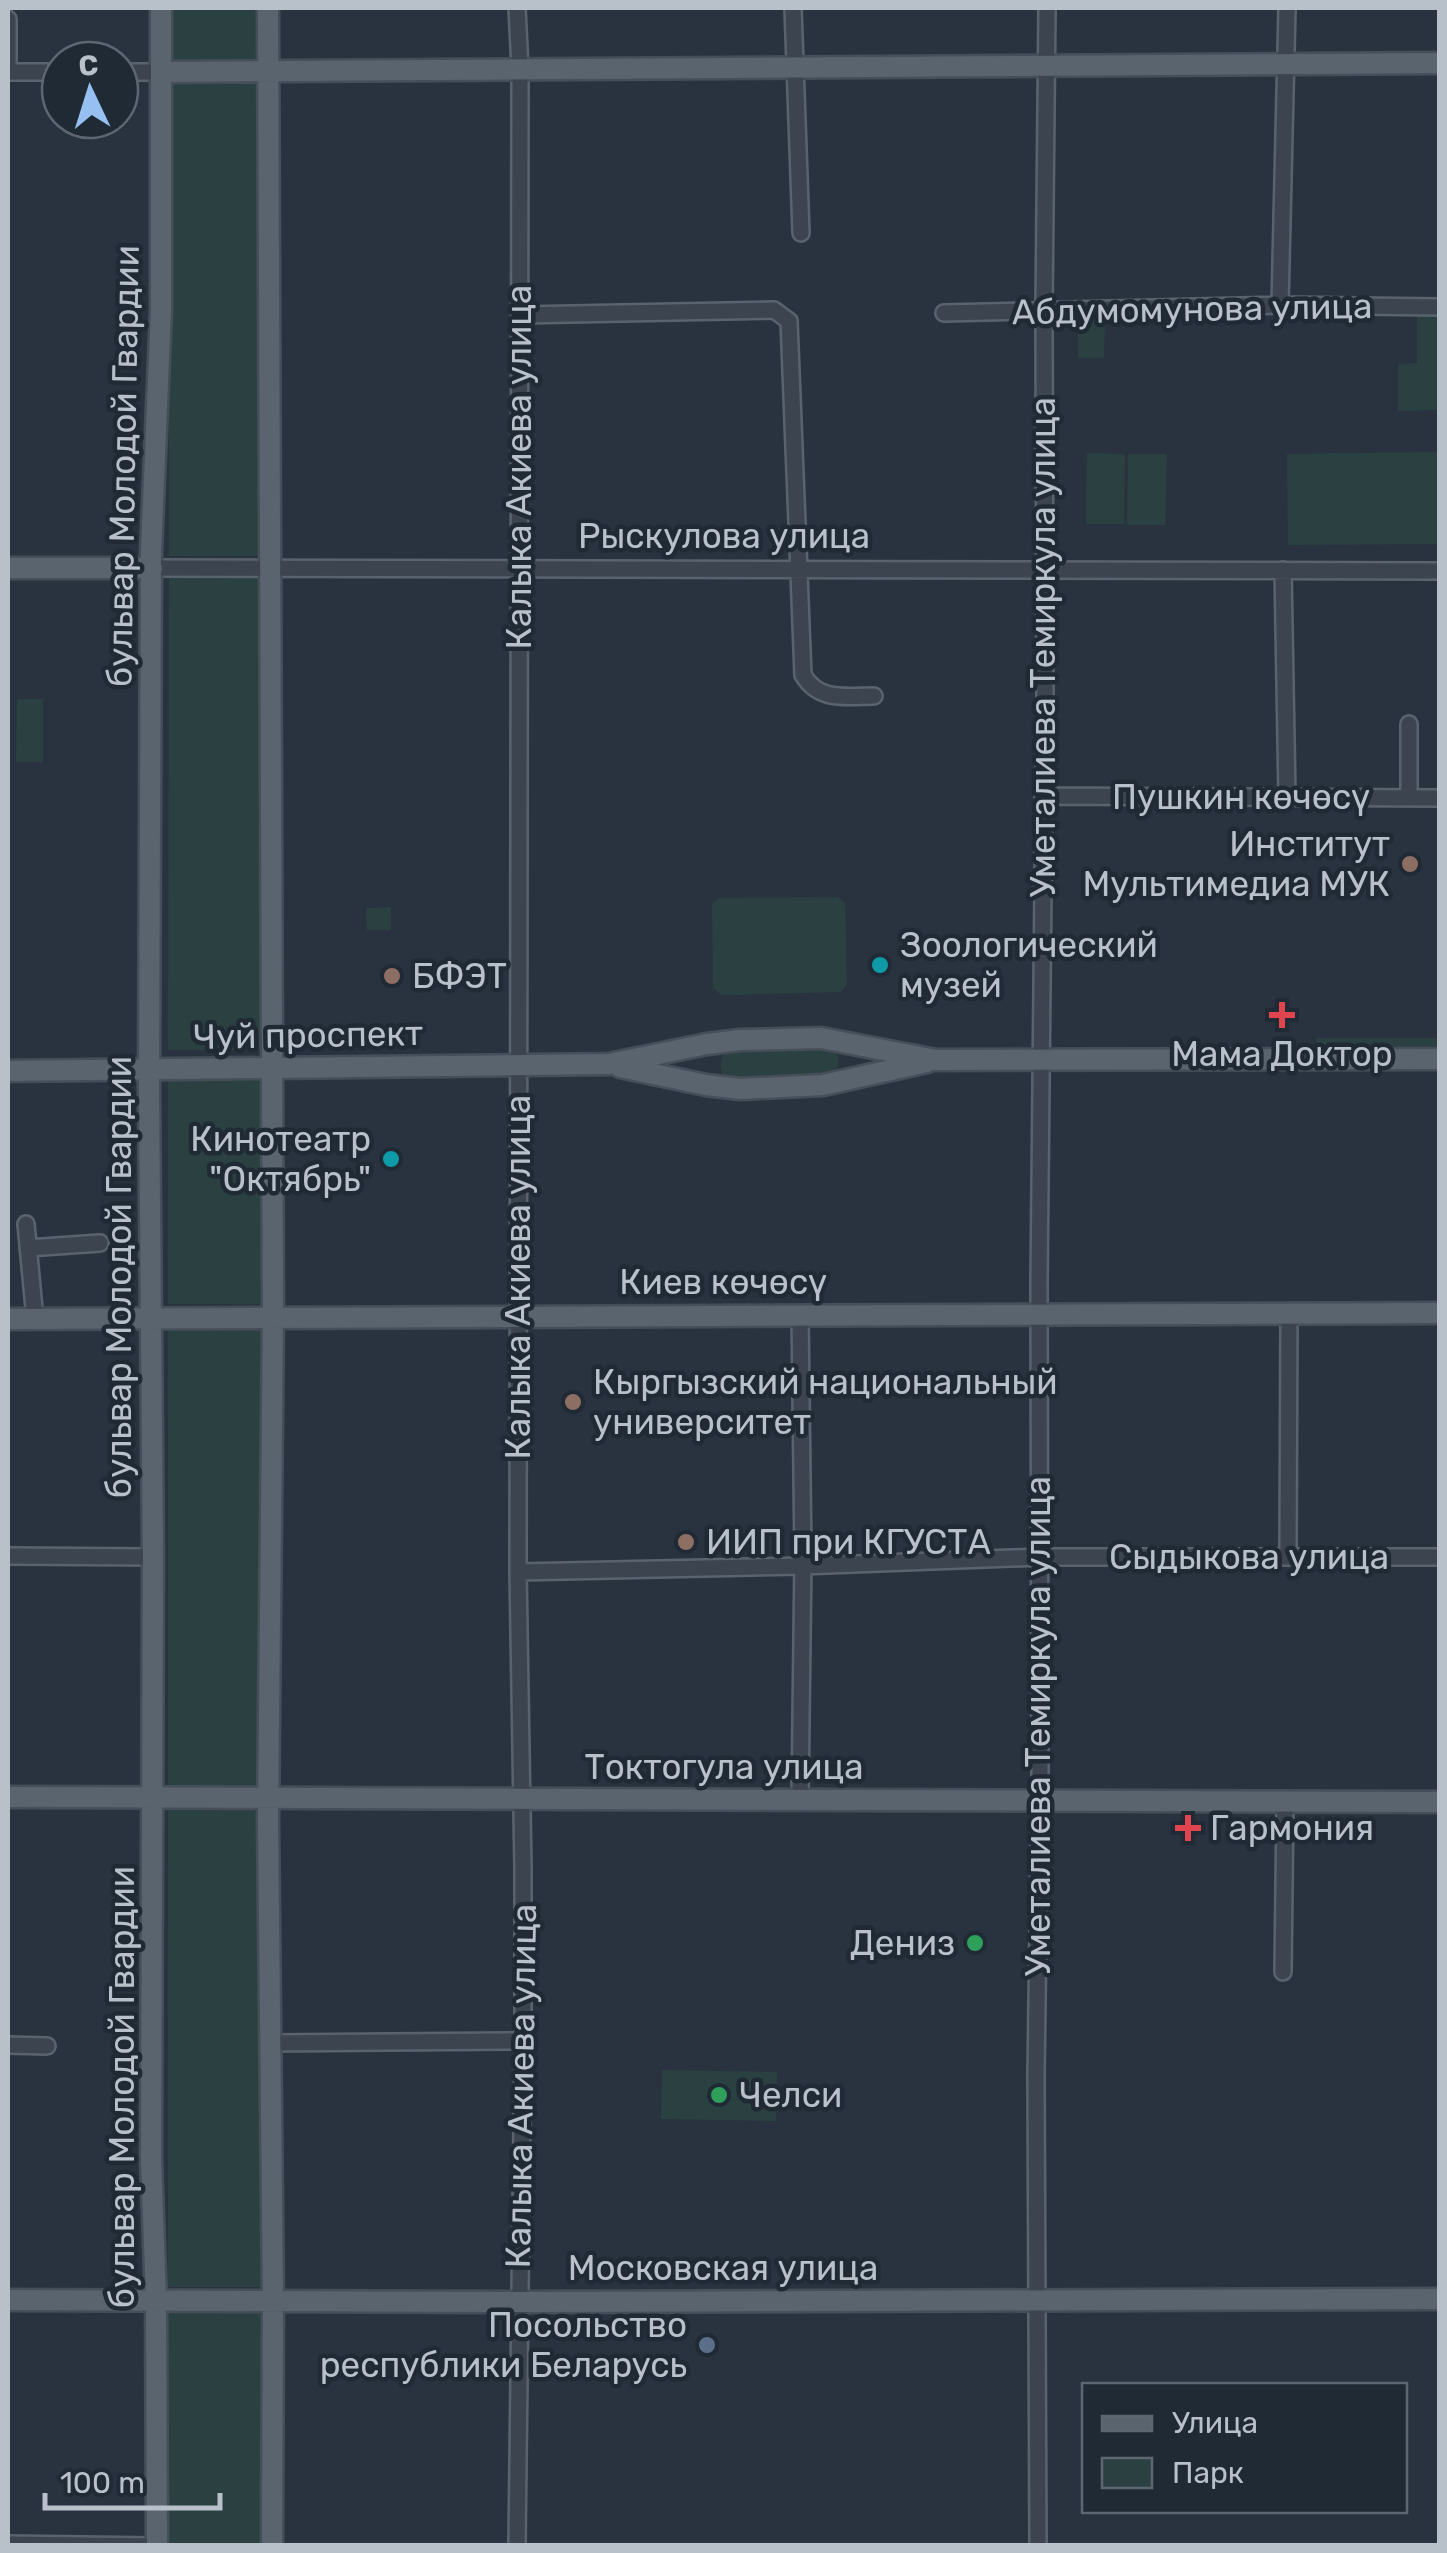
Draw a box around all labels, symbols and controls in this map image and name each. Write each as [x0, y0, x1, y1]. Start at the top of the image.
north arrow [40, 40, 140, 140]
text: С [77, 48, 99, 83]
street label: бульвар Молодой Гвардии [98, 244, 148, 688]
street label: Калыка Акиева улица [498, 285, 540, 649]
street label: Абдумомунова улица [1011, 285, 1373, 333]
street label: Уметалиева Темиркула улица [1022, 397, 1064, 897]
street label: Рыскулова улица [578, 515, 870, 557]
street label: Пушкин көчөсү [1112, 776, 1370, 818]
place label: Институт Мультимедиа МУК [1083, 823, 1390, 905]
marker: Институт Мультимедиа МУК [1399, 853, 1421, 875]
place label: Зоологический музей [900, 924, 1158, 1006]
marker: Зоологический музей [869, 954, 891, 976]
place label: БФЭТ [412, 955, 507, 997]
marker: БФЭТ [381, 965, 403, 987]
marker: Мама Доктор [1269, 1002, 1295, 1028]
street label: Чуй проспект [193, 1012, 423, 1058]
place label: Мама Доктор [1171, 1033, 1393, 1075]
street label: бульвар Молодой Гвардии [98, 1056, 140, 1498]
street label: Калыка Акиева улица [497, 1095, 539, 1459]
place label: Кинотеатр "Октябрь" [190, 1118, 371, 1200]
marker: Кинотеатр "Октябрь" [380, 1148, 402, 1170]
street label: Киев көчөсү [619, 1261, 827, 1303]
place label: Кыргызский национальный университет [593, 1361, 1058, 1443]
marker: Кыргызский национальный университет [562, 1391, 584, 1413]
street label: Уметалиева Темиркула улица [1017, 1476, 1059, 1976]
place label: ИИП при КГУСТА [706, 1521, 991, 1563]
marker: ИИП при КГУСТА [675, 1531, 697, 1553]
street label: Сыдыкова улица [1109, 1536, 1389, 1578]
street label: Токтогула улица [584, 1746, 864, 1788]
place label: Гармония [1210, 1807, 1374, 1849]
marker: Гармония [1175, 1815, 1201, 1841]
street label: бульвар Молодой Гвардии [101, 1866, 143, 2308]
street label: Калыка Акиева улица [497, 1903, 545, 2269]
place label: Дениз [850, 1922, 955, 1964]
marker: Дениз [964, 1932, 986, 1954]
place label: Челси [739, 2074, 842, 2116]
marker: Челси [708, 2084, 730, 2106]
street label: Московская улица [568, 2247, 878, 2289]
place label: Посольство республики Беларусь [320, 2304, 687, 2386]
marker: Посольство республики Беларусь [696, 2334, 718, 2356]
legend [1082, 2383, 1407, 2513]
text: Улица [1172, 2405, 1258, 2441]
scale bar [45, 2448, 220, 2510]
text: Парк [1172, 2455, 1244, 2491]
text: 100 m [60, 2465, 145, 2501]

